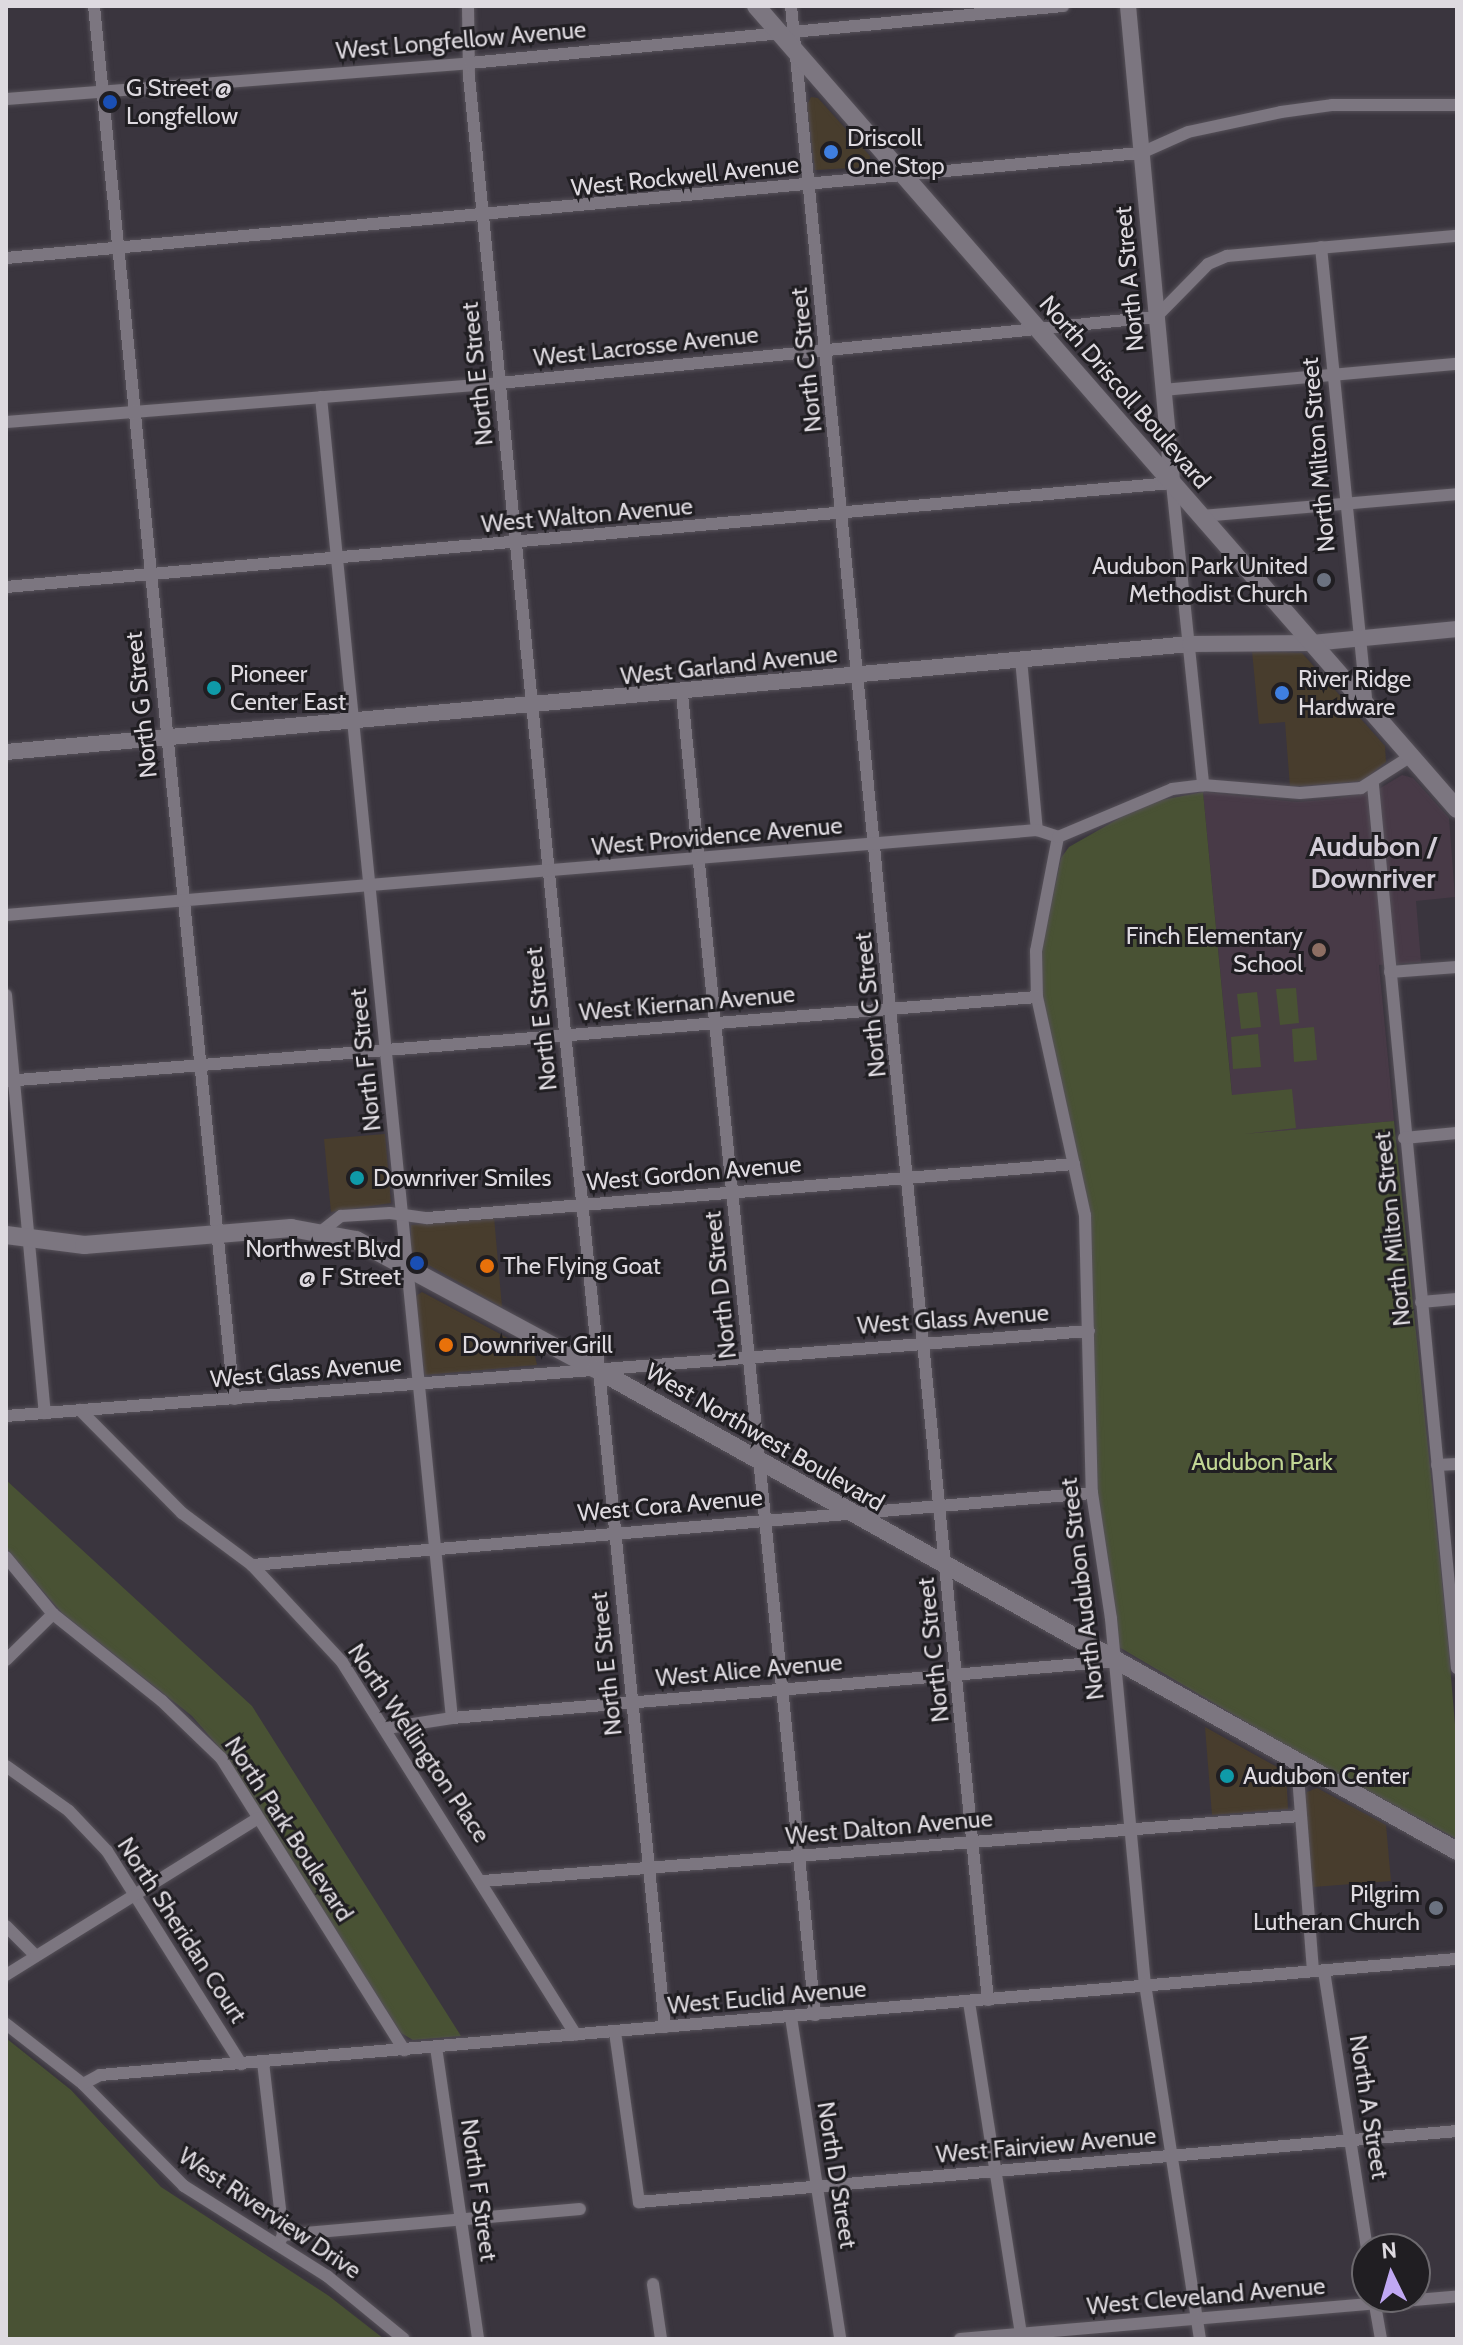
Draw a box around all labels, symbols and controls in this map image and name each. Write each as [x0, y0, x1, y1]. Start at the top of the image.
street label: West Longfellow Avenue [335, 15, 587, 65]
place label: G Street @ Longfellow [126, 74, 238, 130]
marker: G Street @ Longfellow [101, 93, 119, 111]
place label: Driscoll One Stop [847, 124, 945, 180]
marker: Driscoll One Stop [822, 143, 840, 161]
street label: West Rockwell Avenue [570, 150, 800, 202]
street label: North A Street [1108, 205, 1150, 353]
street label: North C Street [784, 286, 828, 434]
street label: North Driscoll Boulevard [1033, 290, 1217, 494]
street label: North E Street [455, 301, 499, 447]
street label: West Lacrosse Avenue [532, 320, 760, 372]
street label: North Milton Street [1295, 356, 1341, 554]
street label: West Walton Avenue [480, 491, 694, 539]
place label: Audubon Park United Methodist Church [1092, 552, 1308, 608]
marker: Audubon Park United Methodist Church [1315, 571, 1333, 589]
street label: North G Street [119, 630, 163, 780]
street label: West Garland Avenue [619, 639, 839, 691]
place label: Pioneer Center East [230, 660, 346, 716]
place label: River Ridge Hardware [1298, 665, 1411, 721]
marker: Pioneer Center East [205, 679, 223, 697]
marker: River Ridge Hardware [1273, 684, 1291, 702]
street label: West Providence Avenue [590, 811, 844, 861]
district label: Audubon / Downriver [1309, 829, 1437, 895]
place label: Finch Elementary School [1126, 922, 1303, 978]
street label: North C Street [848, 931, 892, 1079]
marker: Finch Elementary School [1310, 941, 1328, 959]
street label: North E Street [519, 946, 563, 1092]
street label: West Kiernan Avenue [578, 979, 796, 1027]
street label: North F Street [343, 987, 387, 1133]
street label: North Milton Street [1367, 1130, 1417, 1328]
street label: West Gordon Avenue [585, 1149, 803, 1197]
place label: Downriver Smiles [373, 1164, 552, 1192]
marker: Downriver Smiles [348, 1169, 366, 1187]
street label: North D Street [698, 1210, 742, 1360]
place label: Northwest Blvd @ F Street [245, 1235, 401, 1291]
place label: The Flying Goat [503, 1252, 661, 1280]
marker: Northwest Blvd @ F Street [408, 1254, 426, 1272]
marker: The Flying Goat [478, 1257, 496, 1275]
street label: West Glass Avenue [856, 1298, 1050, 1340]
place label: Downriver Grill [462, 1331, 613, 1359]
marker: Downriver Grill [437, 1336, 455, 1354]
street label: West Glass Avenue [209, 1348, 403, 1394]
street label: West Northwest Boulevard [641, 1357, 889, 1517]
park label: Audubon Park [1191, 1448, 1333, 1476]
street label: North Audubon Street [1054, 1476, 1110, 1702]
street label: West Cora Avenue [576, 1483, 764, 1527]
street label: North C Street [911, 1576, 955, 1724]
street label: North E Street [584, 1591, 628, 1737]
street label: North Wellington Place [342, 1638, 496, 1848]
street label: West Alice Avenue [654, 1647, 844, 1693]
street label: North Park Boulevard [219, 1731, 359, 1927]
place label: Audubon Center [1243, 1762, 1409, 1790]
marker: Audubon Center [1218, 1767, 1236, 1785]
street label: West Dalton Avenue [784, 1804, 994, 1850]
street label: North Sheridan Court [111, 1832, 253, 2028]
place label: Pilgrim Lutheran Church [1253, 1880, 1420, 1936]
marker: Pilgrim Lutheran Church [1427, 1899, 1445, 1917]
street label: West Euclid Avenue [666, 1974, 868, 2020]
street label: North A Street [1343, 2033, 1395, 2181]
street label: North D Street [811, 2099, 863, 2251]
street label: North F Street [455, 2117, 503, 2263]
street label: West Fairview Avenue [935, 2121, 1157, 2169]
street label: West Riverview Drive [173, 2141, 367, 2285]
north arrow [1351, 2233, 1431, 2313]
text: N [1380, 2236, 1398, 2265]
street label: West Cleveland Avenue [1086, 2271, 1326, 2321]

